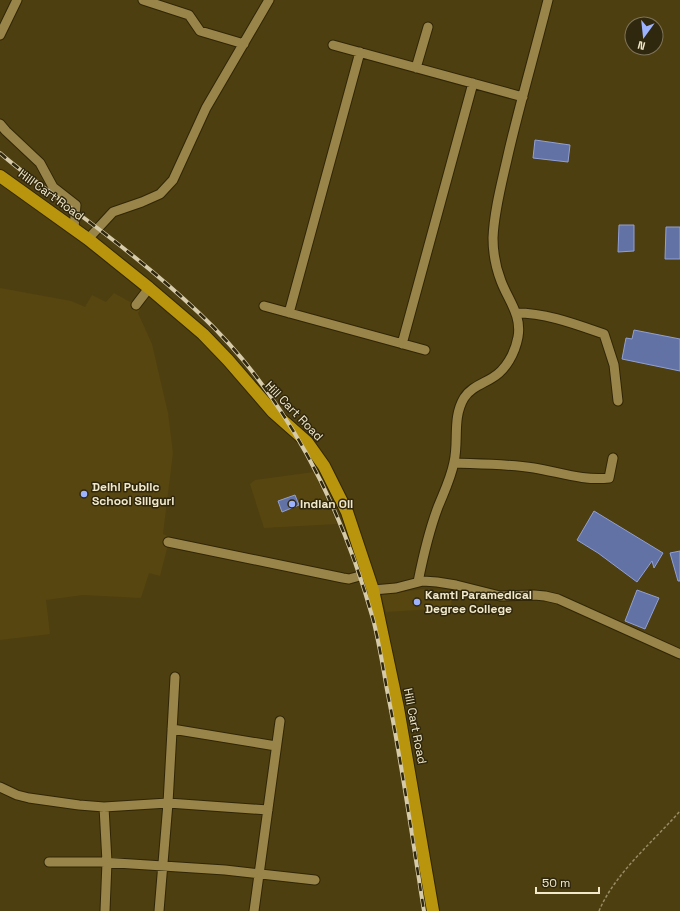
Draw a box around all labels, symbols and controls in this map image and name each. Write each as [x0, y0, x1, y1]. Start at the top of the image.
north arrow [624, 16, 664, 56]
text: N [636, 38, 647, 53]
street label: Hill Cart Road [15, 166, 87, 224]
street label: Hill Cart Road [262, 378, 326, 444]
place label: Delhi Public School Siliguri [92, 479, 174, 509]
marker: Delhi Public School Siliguri [79, 489, 89, 499]
place label: Indian Oil [300, 496, 353, 512]
marker: Indian Oil [287, 499, 297, 509]
place label: Kamti Paramedical Degree College [425, 587, 532, 617]
marker: Kamti Paramedical Degree College [412, 597, 422, 607]
street label: Hill Cart Road [400, 687, 430, 765]
scale bar [536, 869, 599, 895]
text: 50 m [542, 875, 570, 891]

